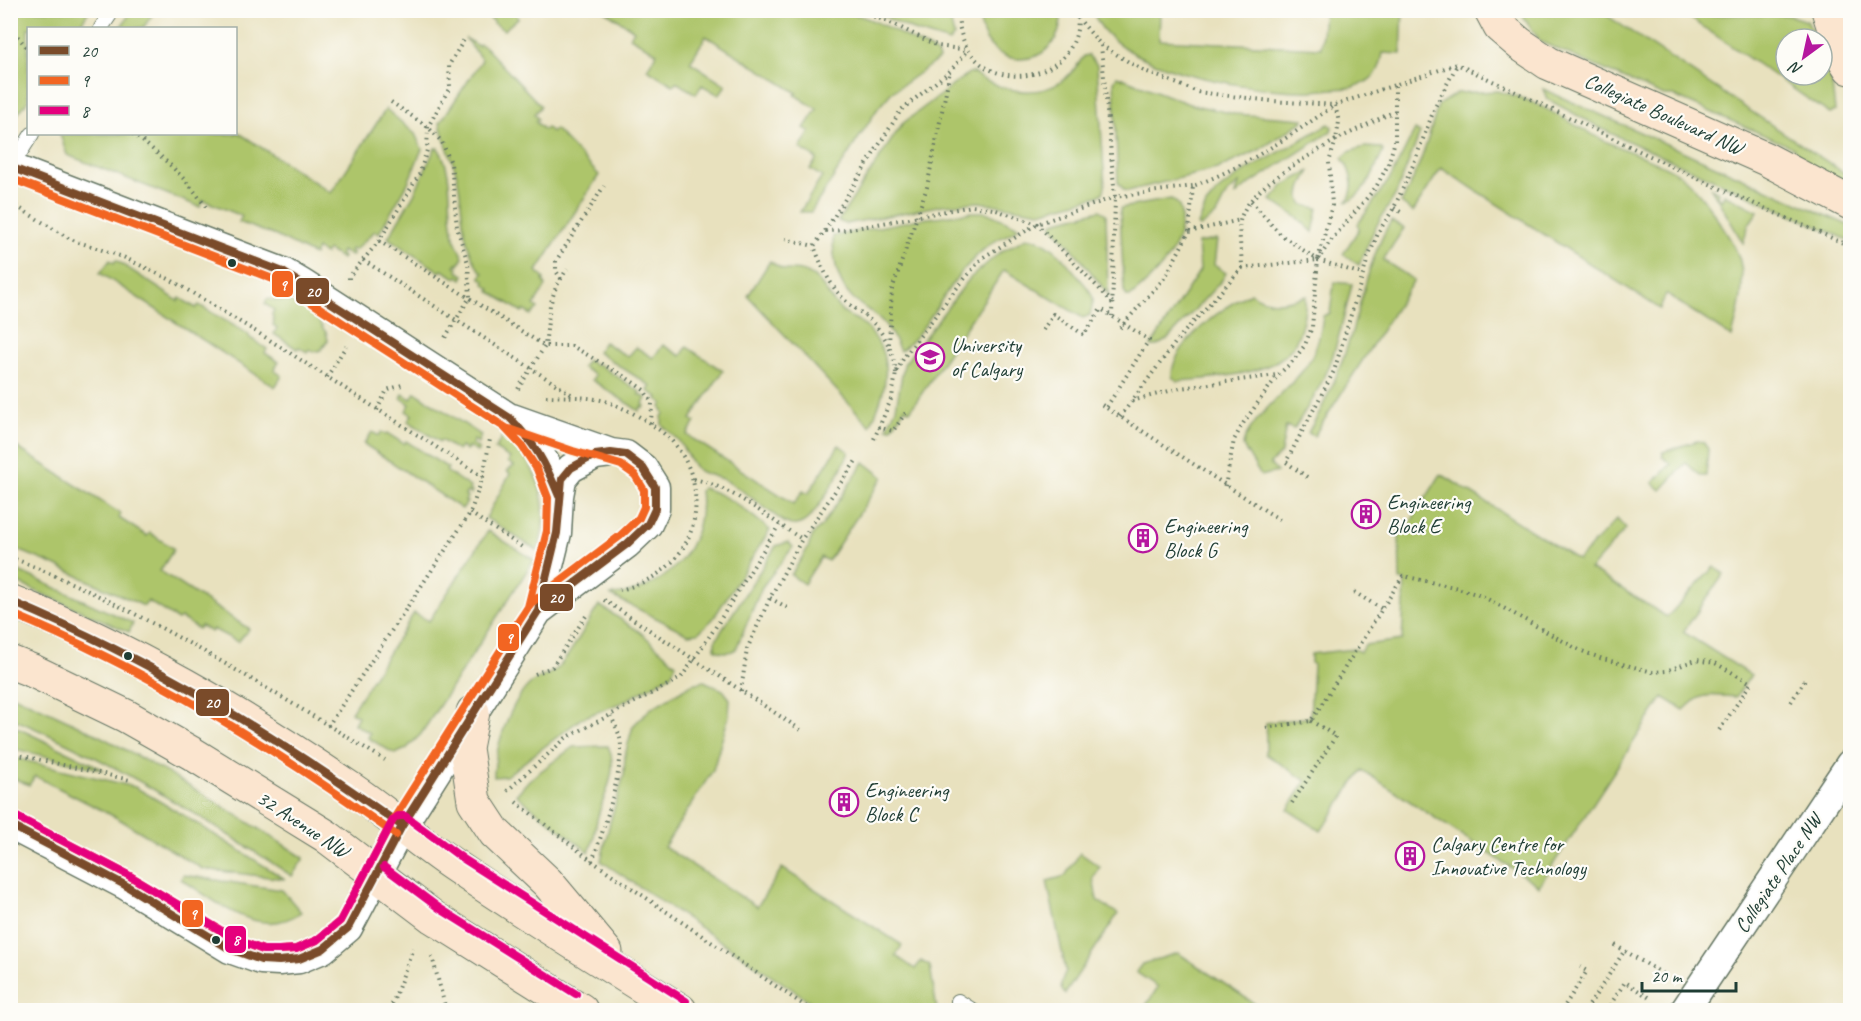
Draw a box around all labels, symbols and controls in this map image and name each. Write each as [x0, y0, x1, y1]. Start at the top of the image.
legend [27, 27, 237, 135]
north arrow [1774, 27, 1834, 87]
text: 20 [81, 40, 99, 62]
text: N [1784, 56, 1806, 80]
street label: Collegiate Boulevard NW [1580, 67, 1749, 161]
text: 9 [81, 70, 91, 92]
text: 8 [81, 100, 91, 122]
unlabelled marker [226, 257, 238, 269]
line badge: 9 [271, 270, 294, 298]
text: 9 [279, 275, 288, 295]
line badge: 20 [295, 277, 330, 305]
text: 20 [306, 282, 322, 302]
place label: University of Calgary [951, 332, 1024, 382]
school or university icon: University of Calgary [914, 341, 946, 373]
place label: Engineering Block E [1387, 489, 1472, 539]
building icon: Engineering Block E [1350, 498, 1382, 530]
place label: Engineering Block G [1164, 513, 1249, 563]
building icon: Engineering Block G [1127, 522, 1159, 554]
line badge: 20 [539, 583, 574, 612]
text: 20 [549, 588, 565, 608]
line badge: 9 [497, 623, 520, 652]
text: 9 [505, 628, 514, 648]
unlabelled marker [122, 650, 134, 662]
line badge: 20 [195, 688, 230, 717]
text: 20 [205, 693, 221, 713]
place label: Engineering Block C [865, 777, 950, 827]
street label: 32 Avenue NW [252, 784, 356, 865]
building icon: Engineering Block C [828, 786, 860, 818]
street label: Collegiate Place NW [1728, 806, 1829, 938]
place label: Calgary Centre for Innovative Technology [1431, 831, 1588, 881]
building icon: Calgary Centre for Innovative Technology [1394, 840, 1426, 872]
line badge: 9 [181, 899, 204, 928]
text: 9 [189, 904, 198, 924]
line badge: 8 [224, 925, 247, 954]
text: 8 [232, 930, 241, 950]
unlabelled marker [210, 934, 222, 946]
scale bar [1642, 955, 1736, 993]
text: 20 m [1651, 965, 1684, 987]

